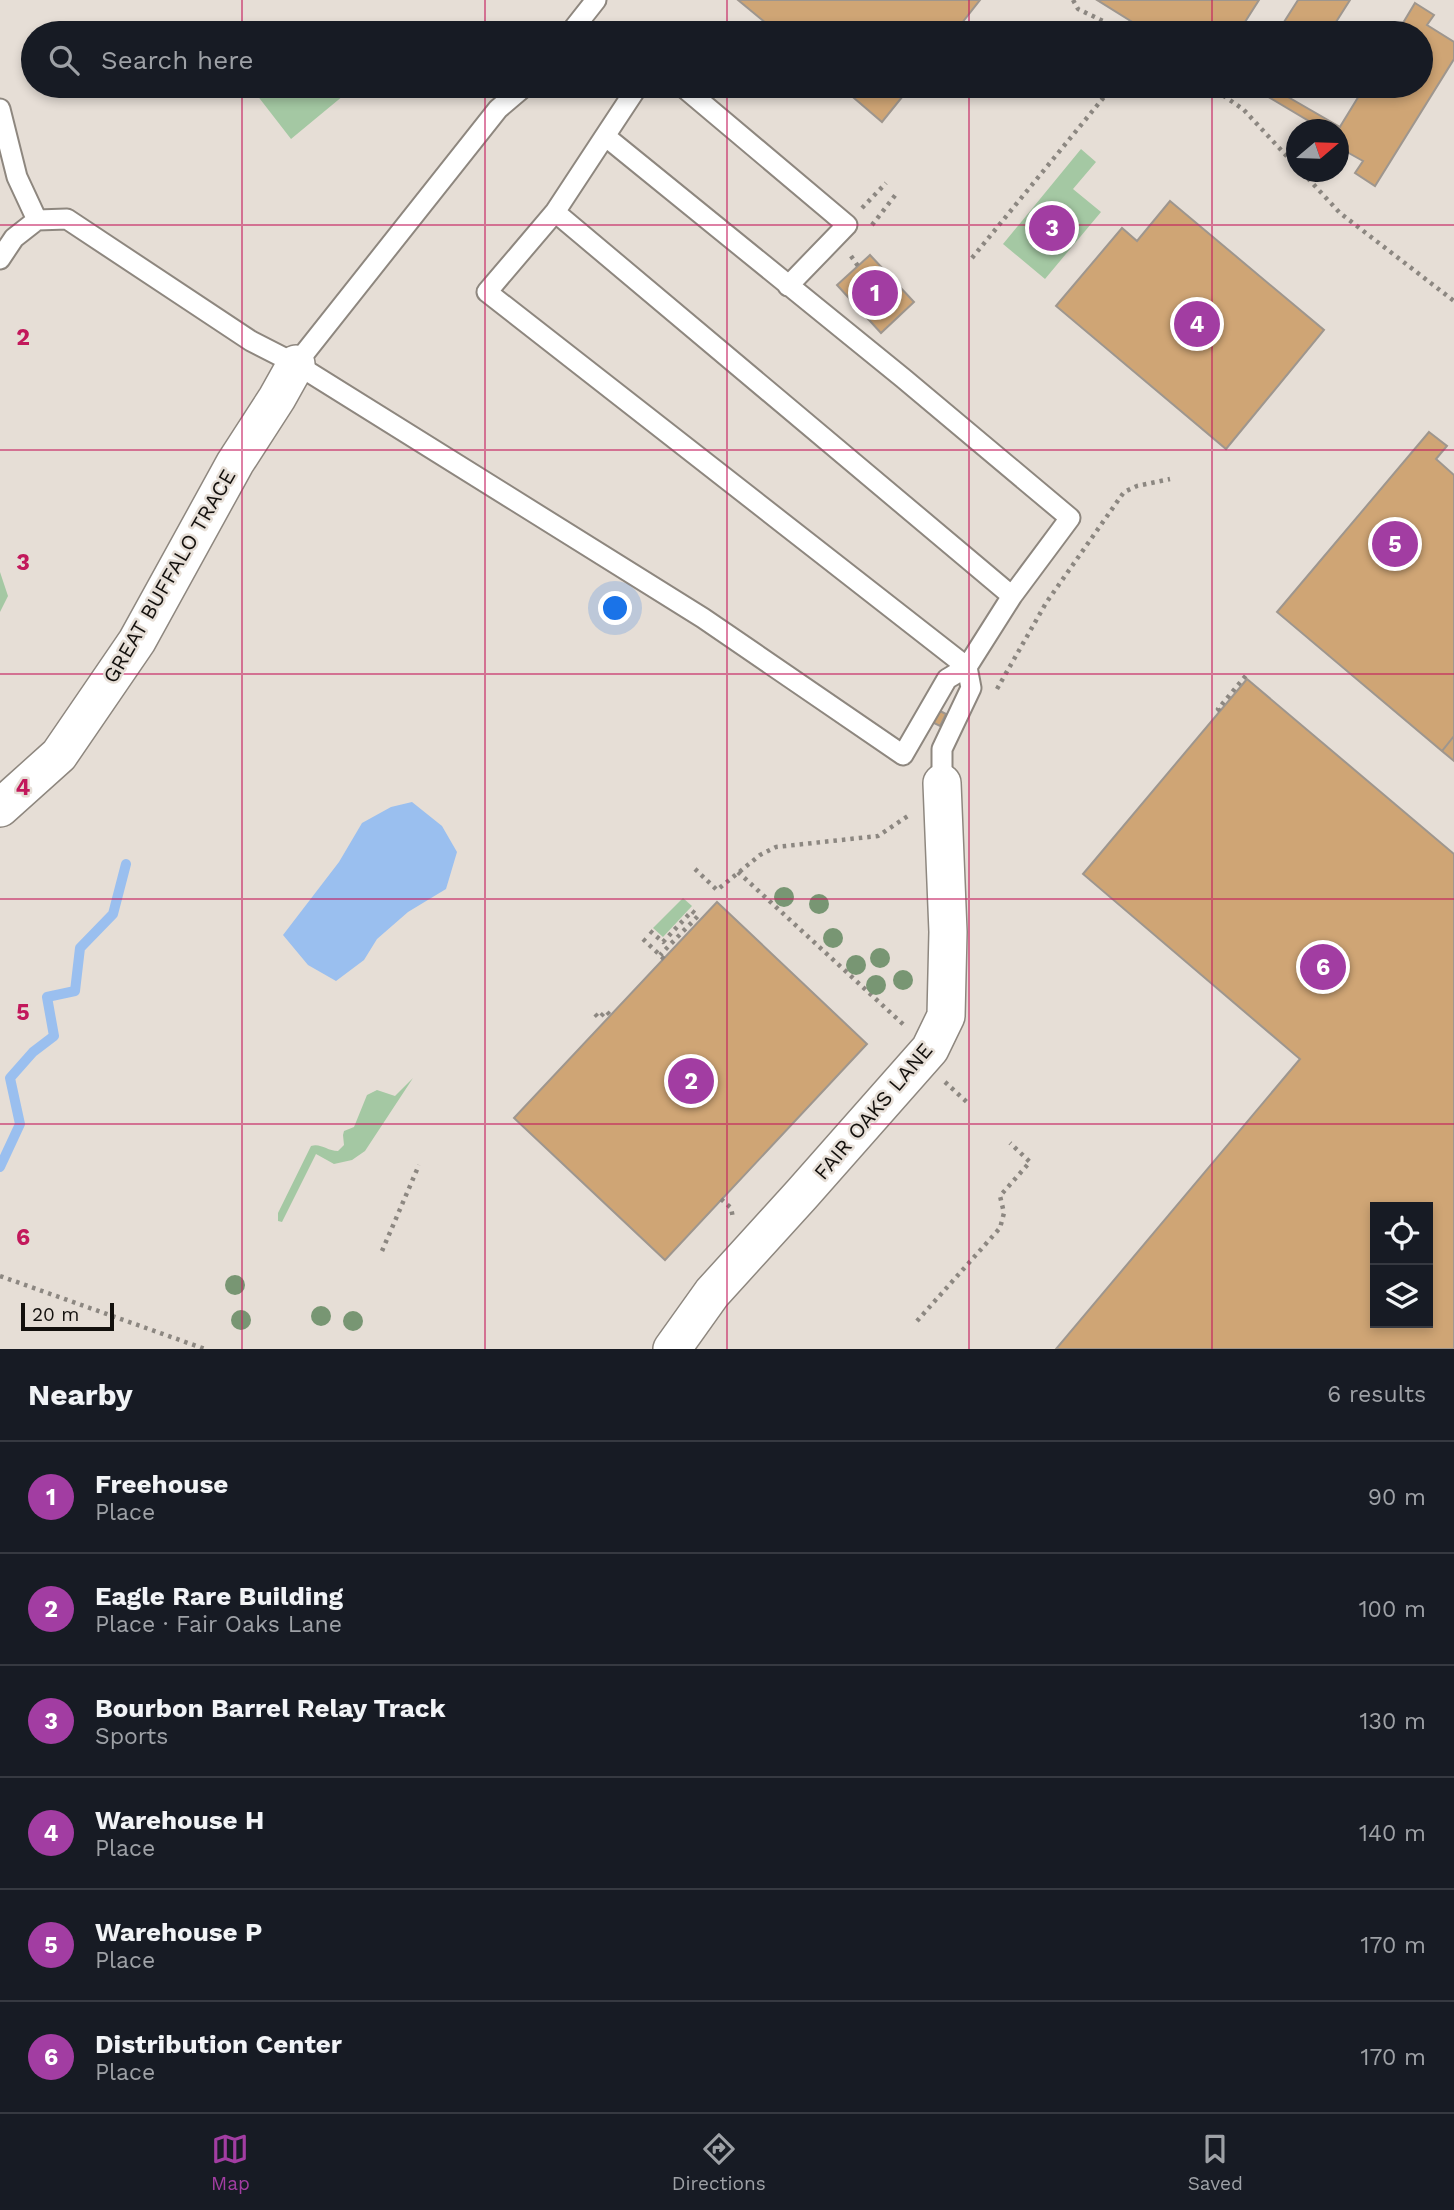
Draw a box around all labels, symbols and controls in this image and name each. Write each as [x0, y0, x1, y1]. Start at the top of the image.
search box [21, 21, 1433, 98]
icon: search [45, 41, 83, 79]
text: Search here [101, 45, 253, 75]
north arrow [1286, 119, 1349, 182]
pin: 3 [1029, 202, 1075, 254]
pin: 1 [852, 267, 898, 319]
pin: 4 [1174, 298, 1220, 350]
text: 2 [16, 324, 30, 351]
street label: GREAT BUFFALO TRACE [98, 465, 240, 687]
pin: 5 [1372, 518, 1418, 570]
text: 3 [16, 549, 30, 576]
your location [598, 591, 632, 625]
text: 4 [16, 774, 31, 801]
pin: 6 [1300, 941, 1346, 993]
text: 5 [16, 999, 30, 1026]
street label: FAIR OAKS LANE [809, 1038, 937, 1184]
pin: 2 [668, 1055, 714, 1107]
map controls [1370, 1202, 1433, 1328]
button: locate [1370, 1202, 1433, 1265]
text: 6 [16, 1224, 30, 1251]
button: layers [1370, 1265, 1433, 1328]
scale bar [21, 1300, 114, 1332]
text: 20 m [32, 1303, 79, 1326]
text: Nearby [28, 1377, 133, 1412]
text: 6 results [1327, 1381, 1426, 1408]
text: Freehouse [95, 1469, 228, 1499]
text: 1 [46, 1484, 56, 1511]
text: 90 m [1368, 1484, 1426, 1511]
text: Place [95, 1499, 155, 1526]
text: Eagle Rare Building [95, 1581, 343, 1611]
text: 2 [44, 1596, 58, 1623]
text: 100 m [1359, 1596, 1426, 1623]
text: Place · Fair Oaks Lane [95, 1611, 342, 1638]
text: Bourbon Barrel Relay Track [95, 1693, 446, 1723]
text: 3 [44, 1708, 58, 1735]
text: 130 m [1360, 1708, 1426, 1735]
text: Sports [95, 1723, 168, 1750]
text: Warehouse H [95, 1805, 264, 1835]
text: 4 [44, 1820, 58, 1847]
text: 140 m [1359, 1820, 1426, 1847]
text: Place [95, 1835, 155, 1862]
text: Warehouse P [95, 1917, 262, 1947]
text: 5 [44, 1932, 58, 1959]
text: 170 m [1361, 1932, 1426, 1959]
text: Place [95, 1947, 155, 1974]
text: Distribution Center [95, 2029, 342, 2059]
text: 6 [44, 2044, 58, 2071]
text: 170 m [1361, 2044, 1426, 2071]
text: Place [95, 2059, 155, 2086]
tab: Map [211, 2130, 250, 2195]
tab: Directions [672, 2130, 766, 2195]
tab: Saved [1188, 2130, 1243, 2195]

